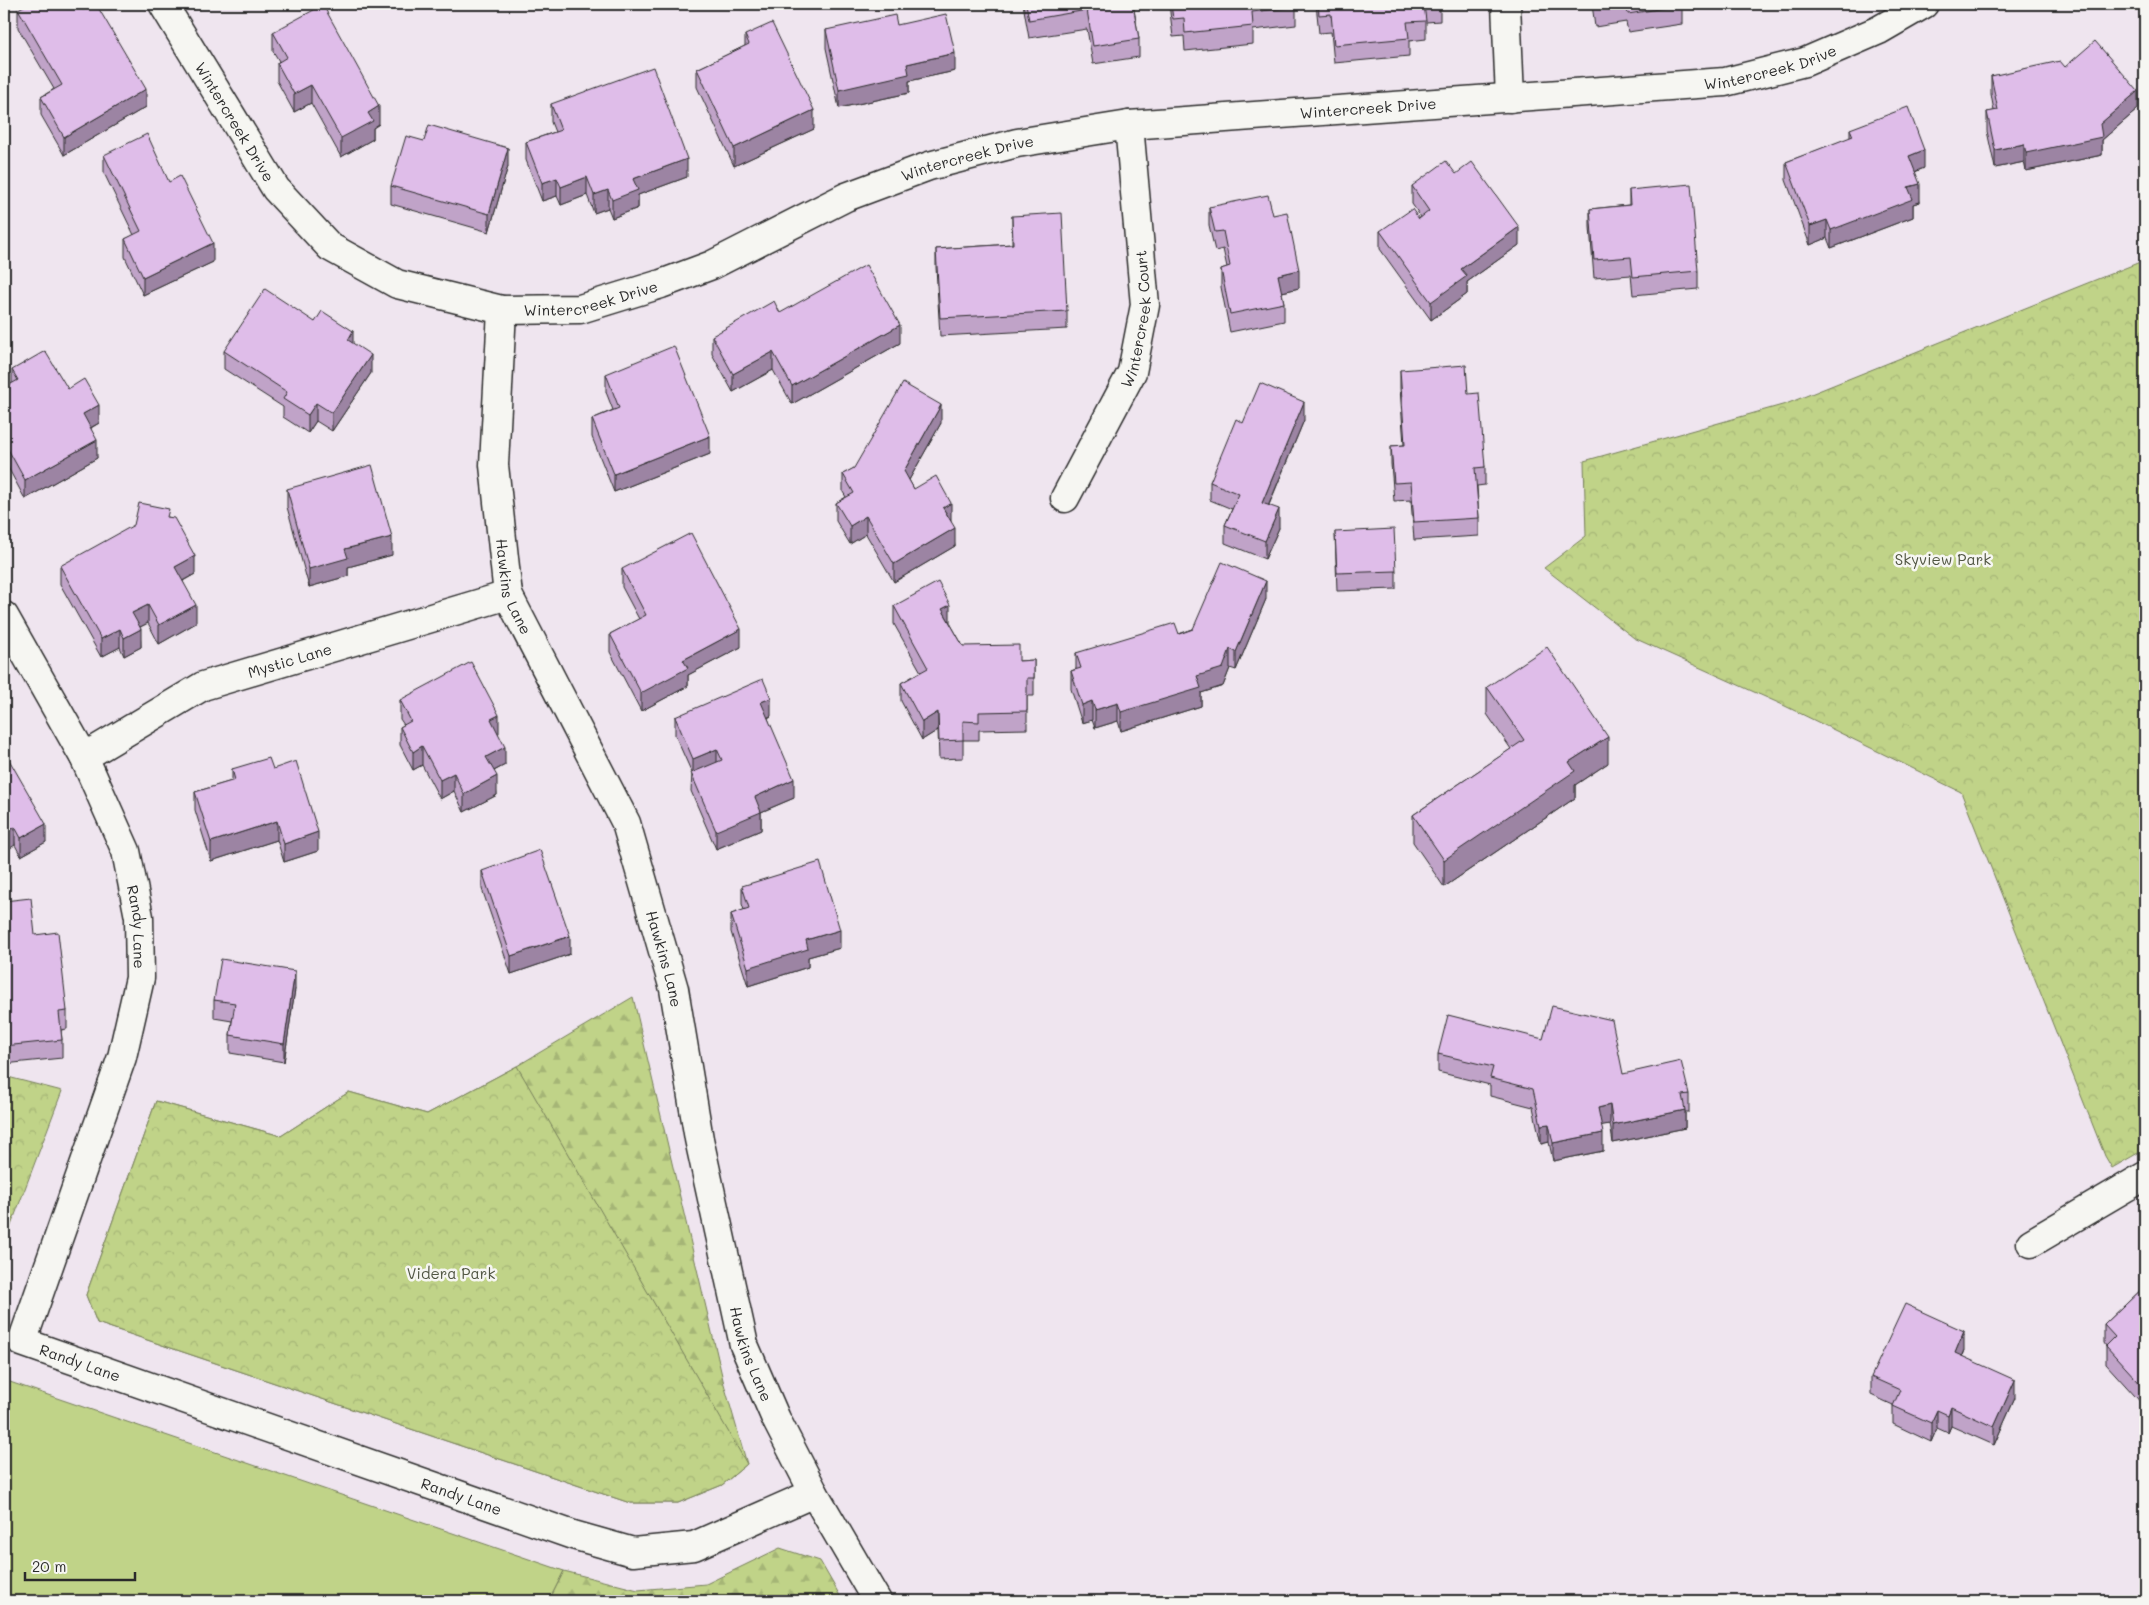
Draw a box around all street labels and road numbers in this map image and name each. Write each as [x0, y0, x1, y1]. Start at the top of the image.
street label: Wintercreek Drive [1703, 40, 1839, 94]
street label: Wintercreek Drive [191, 58, 279, 185]
street label: Wintercreek Drive [1299, 93, 1437, 123]
street label: Wintercreek Drive [898, 130, 1035, 186]
street label: Wintercreek Court [1116, 250, 1155, 391]
street label: Wintercreek Drive [524, 276, 660, 320]
street label: Hawkins Lane [492, 538, 537, 638]
street label: Mystic Lane [245, 638, 334, 682]
street label: Randy Lane [123, 883, 150, 969]
street label: Hawkins Lane [642, 908, 687, 1009]
street label: Hawkins Lane [726, 1305, 777, 1404]
street label: Randy Lane [37, 1339, 123, 1386]
street label: Randy Lane [418, 1473, 505, 1519]

